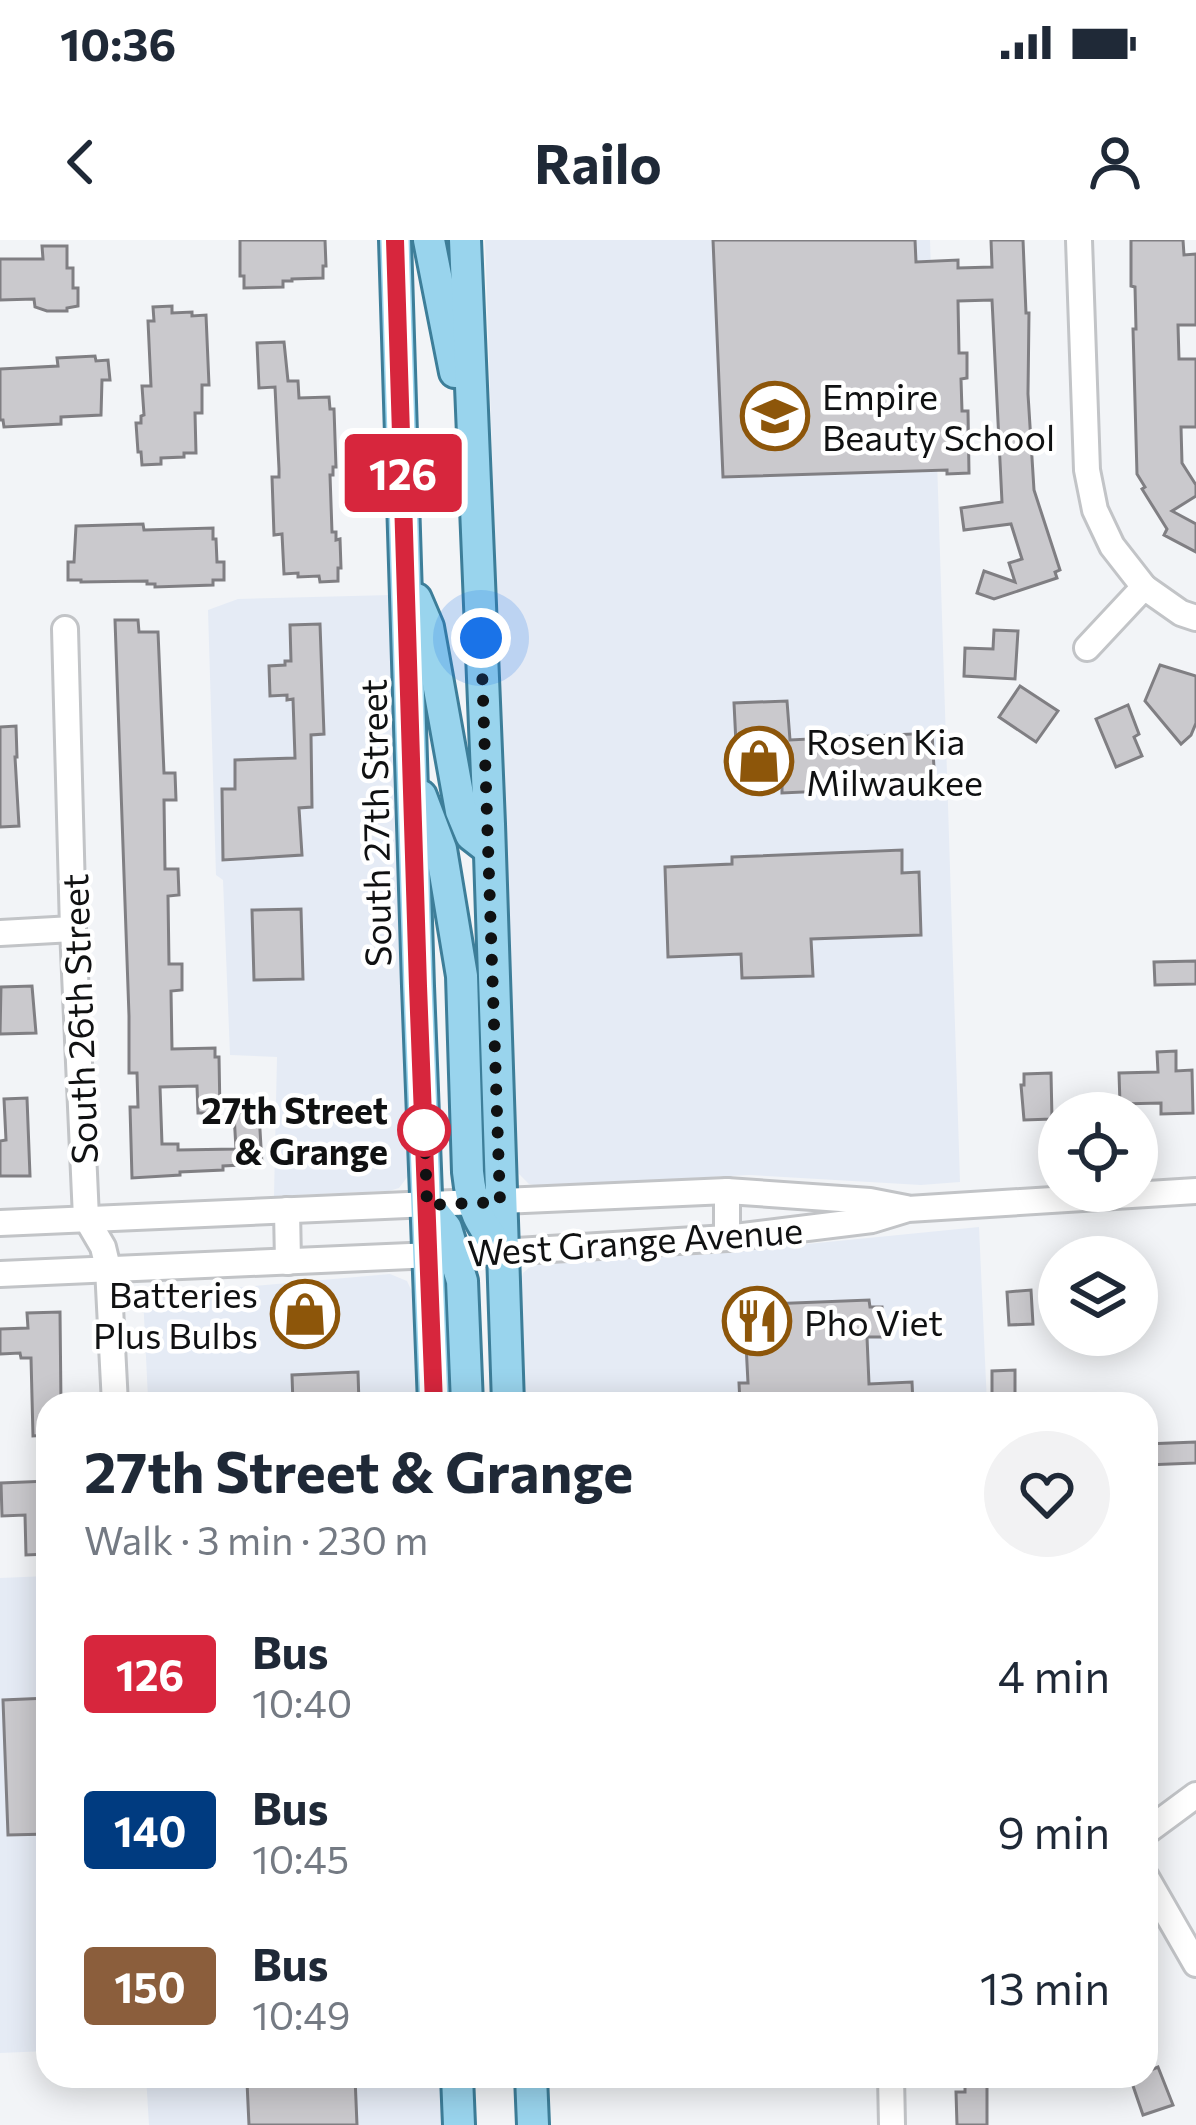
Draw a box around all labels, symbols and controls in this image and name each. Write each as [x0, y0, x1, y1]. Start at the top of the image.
text: 10:36 [60, 15, 176, 70]
icon: back [48, 129, 114, 195]
text: Railo [534, 129, 662, 195]
icon: person [1082, 129, 1148, 195]
place label: Empire Beauty School [822, 373, 1055, 458]
school or university icon: Empire Beauty School [740, 381, 810, 451]
line badge: 126 [334, 434, 472, 512]
text: 126 [369, 447, 437, 499]
your location [451, 608, 511, 668]
street label: South 27th Street [349, 679, 399, 967]
place label: Rosen Kia Milwaukee [806, 718, 983, 803]
shop icon: Rosen Kia Milwaukee [724, 726, 794, 796]
street label: South 26th Street [51, 873, 105, 1165]
place label: 27th Street & Grange [201, 1087, 388, 1172]
map controls [1038, 1092, 1158, 1356]
button: locate [1038, 1092, 1158, 1212]
marker: 27th Street & Grange [399, 1105, 449, 1155]
street label: West Grange Avenue [466, 1206, 804, 1274]
button: layers [1038, 1236, 1158, 1356]
place label: Batteries Plus Bulbs [93, 1271, 258, 1356]
shop icon: Batteries Plus Bulbs [270, 1279, 340, 1349]
restaurant icon: Pho Viet [722, 1286, 792, 1356]
place label: Pho Viet [804, 1299, 943, 1343]
button: heart [984, 1431, 1110, 1557]
text: 27th Street & Grange [84, 1435, 633, 1505]
text: Walk · 3 min · 230 m [84, 1515, 428, 1563]
text: Bus [252, 1623, 328, 1678]
text: 4 min [998, 1647, 1110, 1702]
text: 126 [116, 1648, 184, 1700]
text: 10:40 [252, 1678, 352, 1726]
text: Bus [252, 1779, 328, 1834]
text: 9 min [997, 1803, 1110, 1858]
text: 140 [114, 1804, 186, 1856]
text: 10:45 [252, 1834, 349, 1882]
text: Bus [252, 1935, 328, 1990]
text: 13 min [980, 1959, 1110, 2014]
text: 150 [114, 1960, 186, 2012]
text: 10:49 [252, 1990, 350, 2038]

